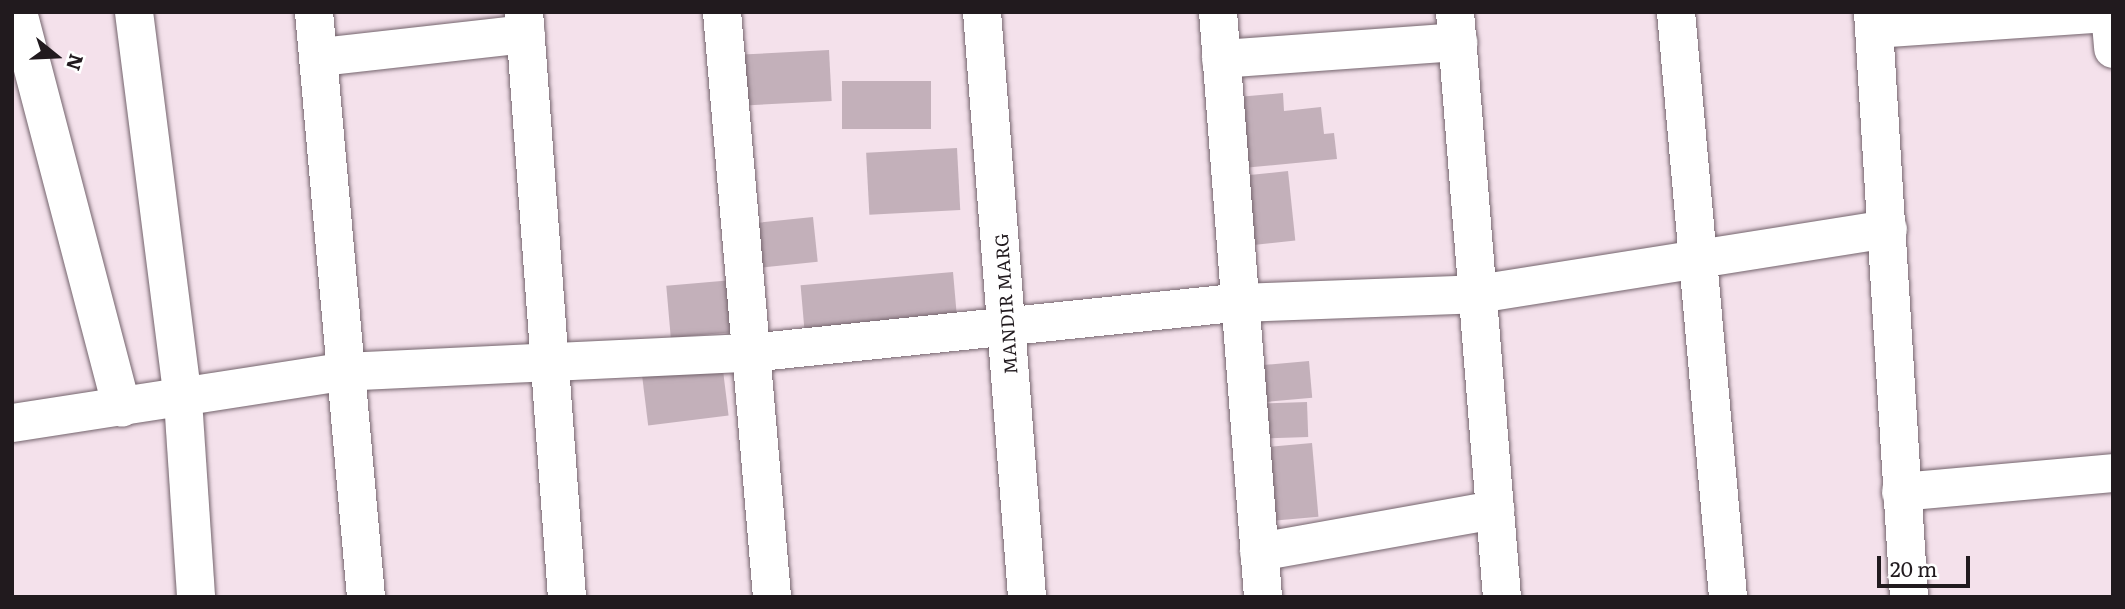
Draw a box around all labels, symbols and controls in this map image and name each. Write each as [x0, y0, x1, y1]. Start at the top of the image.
north arrow [21, 21, 91, 91]
text: N [60, 51, 92, 74]
street label: MANDIR MARG [990, 233, 1022, 375]
scale bar [1880, 542, 1973, 586]
text: 20 m [1890, 552, 1937, 583]

